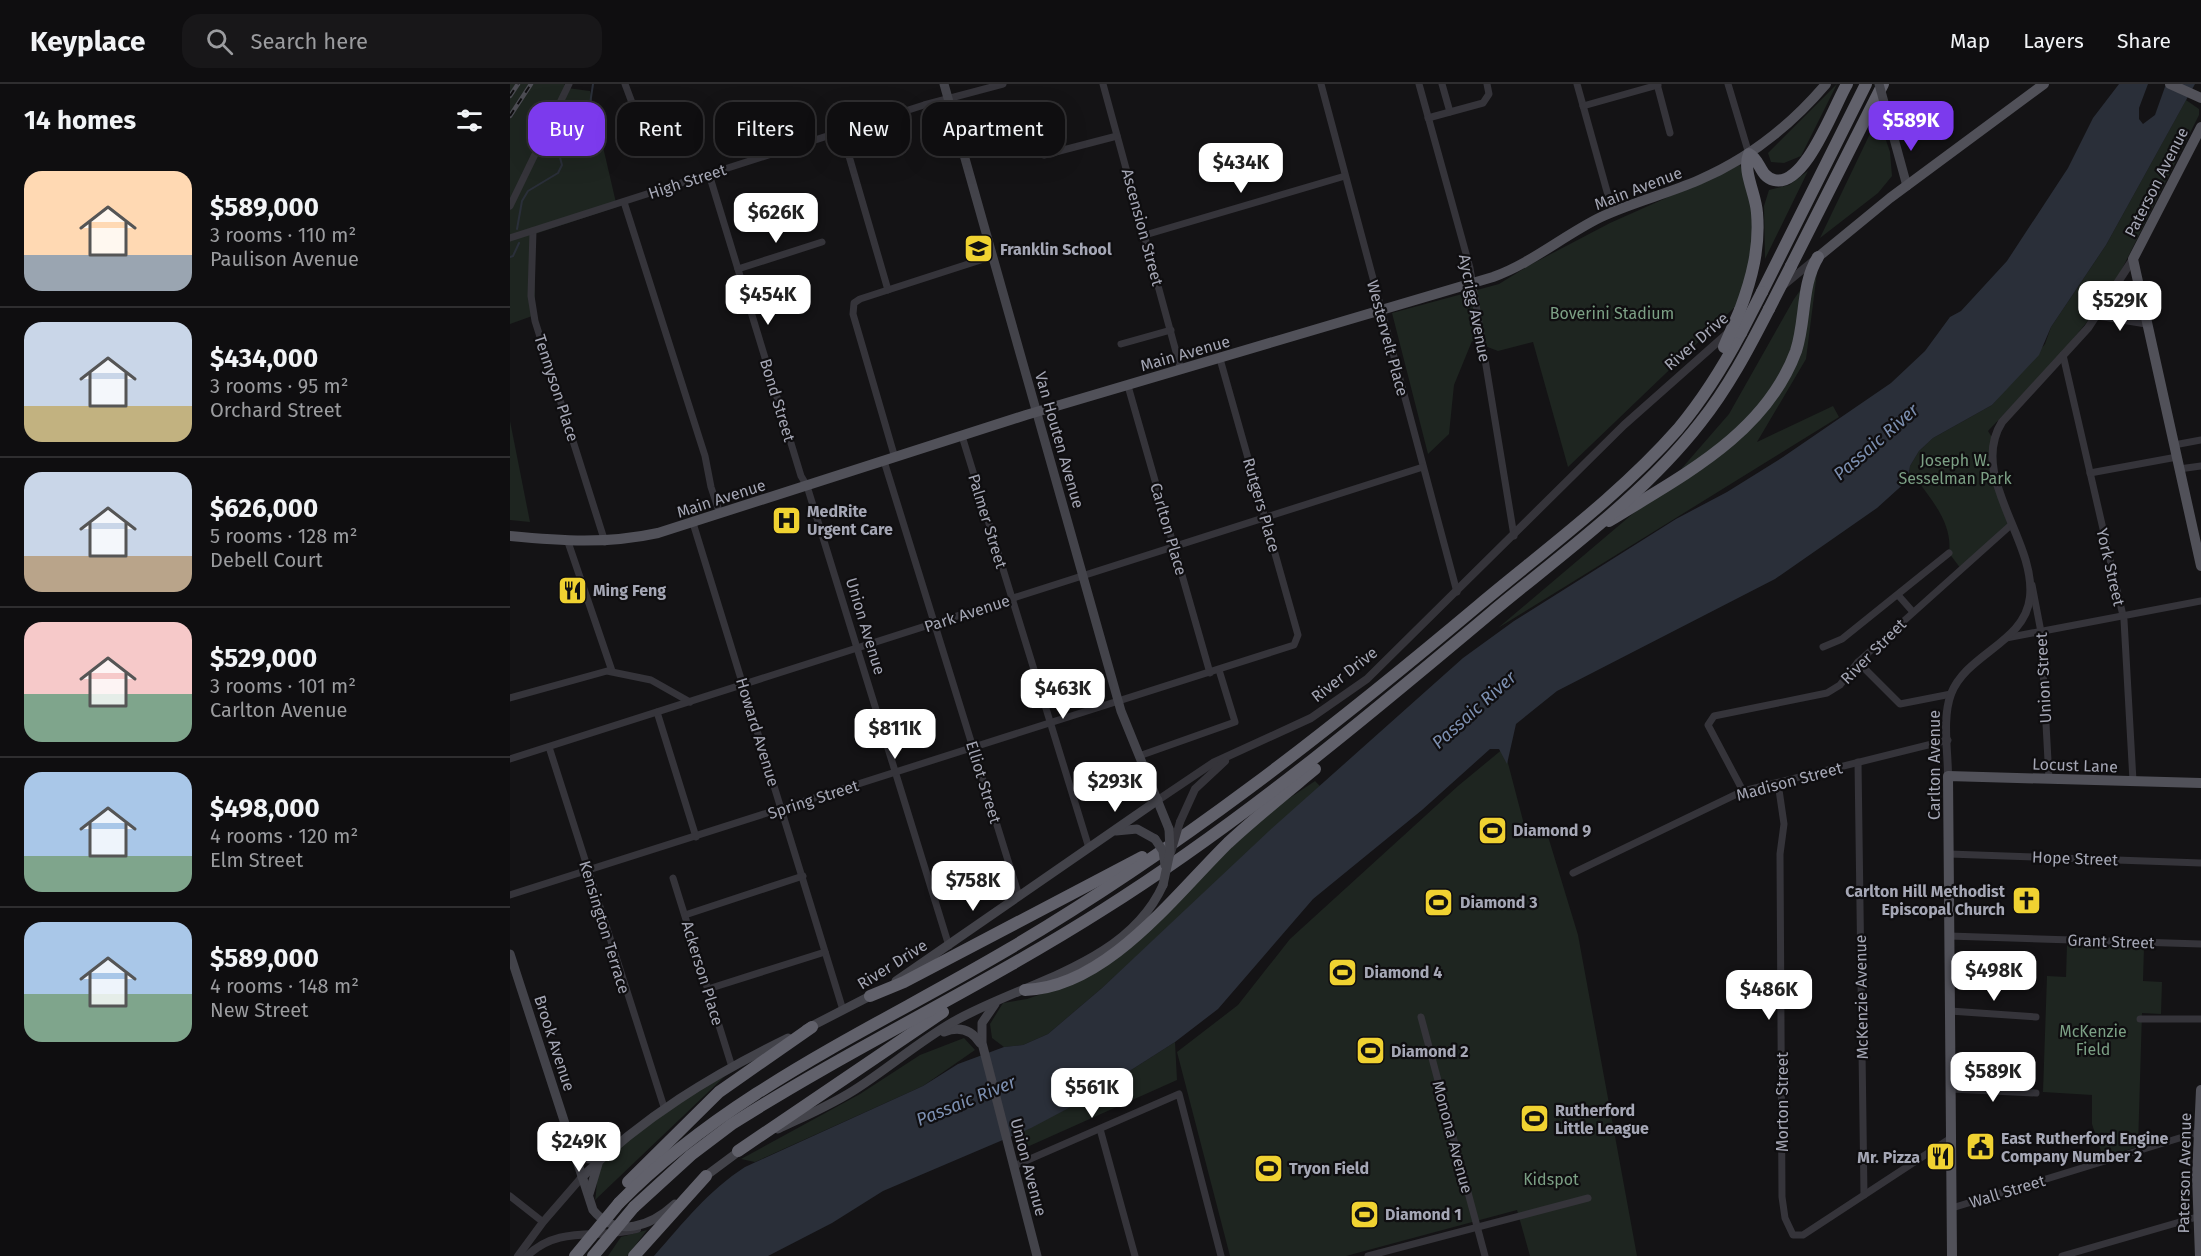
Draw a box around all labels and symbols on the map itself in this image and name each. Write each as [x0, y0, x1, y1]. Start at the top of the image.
pin: $589K [1869, 101, 1953, 152]
street label: Paterson Avenue [2121, 124, 2192, 240]
pin: $434K [1199, 143, 1283, 194]
street label: High Street [646, 160, 729, 203]
street label: Main Avenue [1592, 163, 1685, 214]
street label: Ascension Street [1118, 167, 1167, 288]
pin: $626K [734, 193, 818, 244]
school or university icon: Franklin School [963, 233, 995, 265]
place label: Franklin School [1000, 240, 1112, 259]
street label: Aycrigg Avenue [1455, 253, 1494, 364]
pin: $454K [726, 275, 810, 326]
street label: Westervelt Place [1363, 278, 1412, 398]
pin: $529K [2078, 281, 2162, 332]
park label: Boverini Stadium [1550, 304, 1674, 323]
street label: River Drive [1660, 308, 1732, 374]
street label: Tennyson Place [530, 332, 583, 444]
street label: Main Avenue [1138, 332, 1232, 375]
street label: Bond Street [756, 356, 799, 444]
street label: Van Houten Avenue [1031, 370, 1088, 511]
water label: Passaic River [1829, 398, 1924, 485]
park label: Joseph W. Sesselman Park [1898, 451, 2012, 488]
street label: Rutgers Place [1239, 456, 1284, 555]
street label: Palmer Street [964, 472, 1011, 571]
street label: Main Avenue [674, 475, 768, 522]
street label: Carlton Place [1146, 481, 1191, 578]
place label: MedRite Urgent Care [807, 502, 893, 539]
hospital icon: MedRite Urgent Care [770, 504, 802, 536]
street label: York Street [2092, 526, 2129, 608]
restaurant icon: Ming Feng [556, 574, 588, 606]
street label: Union Avenue [842, 575, 889, 677]
place label: Ming Feng [593, 581, 666, 600]
street label: Park Avenue [922, 591, 1012, 636]
street label: River Street [1837, 615, 1910, 688]
street label: Union Street [2032, 632, 2055, 724]
street label: River Drive [1307, 643, 1381, 706]
water label: Passaic River [1427, 666, 1521, 753]
pin: $463K [1021, 669, 1105, 720]
street label: Howard Avenue [732, 675, 783, 789]
pin: $811K [853, 709, 937, 760]
street label: Carlton Avenue [1925, 710, 1944, 820]
street label: Elliot Street [962, 739, 1005, 826]
street label: Locust Lane [2032, 755, 2118, 776]
street label: Madison Street [1734, 758, 1844, 805]
pin: $293K [1073, 762, 1157, 813]
street label: Spring Street [765, 776, 861, 823]
sports icon: Diamond 9 [1476, 814, 1508, 846]
place label: Diamond 9 [1513, 821, 1591, 840]
street label: Hope Street [2032, 848, 2119, 870]
street label: Kensington Terrace [575, 858, 634, 996]
pin: $758K [931, 861, 1015, 912]
place label: Carlton Hill Methodist Episcopal Church [1845, 882, 2006, 919]
church icon: Carlton Hill Methodist Episcopal Church [2010, 884, 2042, 916]
sports icon: Diamond 3 [1423, 886, 1455, 918]
place label: Diamond 3 [1460, 893, 1538, 912]
street label: Ackerson Place [678, 919, 727, 1028]
street label: Grant Street [2067, 930, 2155, 953]
street label: McKenzie Avenue [1851, 934, 1872, 1060]
street label: River Drive [854, 936, 931, 993]
pin: $498K [1952, 951, 2036, 1002]
sports icon: Diamond 4 [1327, 956, 1359, 988]
place label: Diamond 4 [1364, 963, 1442, 982]
pin: $486K [1727, 970, 1811, 1021]
street label: Brook Avenue [530, 993, 579, 1093]
park label: McKenzie Field [2059, 1022, 2127, 1059]
sports icon: Diamond 2 [1354, 1035, 1386, 1067]
place label: Diamond 2 [1391, 1042, 1468, 1061]
street label: Morton Street [1773, 1052, 1792, 1152]
pin: $589K [1951, 1052, 2035, 1103]
pin: $561K [1050, 1068, 1134, 1119]
water label: Passaic River [913, 1071, 1020, 1131]
street label: Monona Avenue [1428, 1079, 1477, 1196]
place label: Rutherford Little League [1555, 1101, 1649, 1138]
sports icon: Rutherford Little League [1518, 1103, 1550, 1135]
street label: Paterson Avenue [2174, 1112, 2195, 1234]
street label: Union Avenue [1006, 1116, 1051, 1218]
pin: $249K [537, 1122, 621, 1173]
place label: East Rutherford Engine Company Number 2 [2001, 1129, 2168, 1166]
public building icon: East Rutherford Engine Company Number 2 [1964, 1131, 1996, 1163]
restaurant icon: Mr. Pizza [1925, 1141, 1957, 1173]
place label: Mr. Pizza [1857, 1148, 1920, 1167]
sports icon: Tryon Field [1252, 1152, 1284, 1184]
place label: Tryon Field [1289, 1159, 1369, 1178]
park label: Kidspot [1523, 1170, 1579, 1189]
street label: Wall Street [1967, 1171, 2048, 1212]
sports icon: Diamond 1 [1348, 1198, 1380, 1230]
place label: Diamond 1 [1385, 1205, 1462, 1224]

